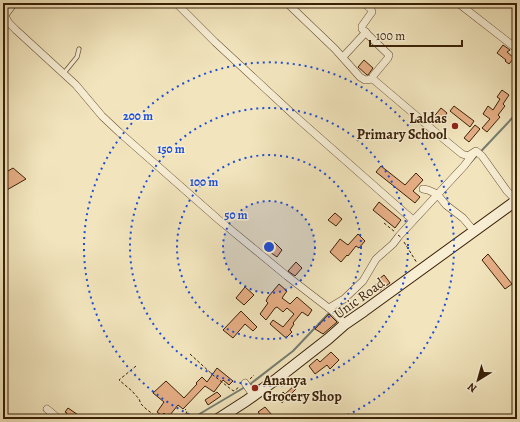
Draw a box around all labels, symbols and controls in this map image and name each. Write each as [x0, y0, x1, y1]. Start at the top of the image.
scale bar [370, 22, 462, 48]
text: 100 m [376, 28, 405, 44]
text: 200 m [123, 108, 153, 124]
place label: Laldas Primary School [357, 109, 447, 144]
marker: Laldas Primary School [450, 121, 460, 131]
text: 150 m [157, 141, 185, 157]
text: 100 m [190, 174, 218, 190]
text: 50 m [224, 207, 248, 223]
centre of rings [262, 240, 276, 254]
street label: Unic Road [330, 273, 389, 323]
north arrow [458, 360, 498, 400]
place label: Ananya Grocery Shop [262, 371, 342, 406]
text: N [465, 379, 480, 396]
marker: Ananya Grocery Shop [250, 383, 260, 393]

